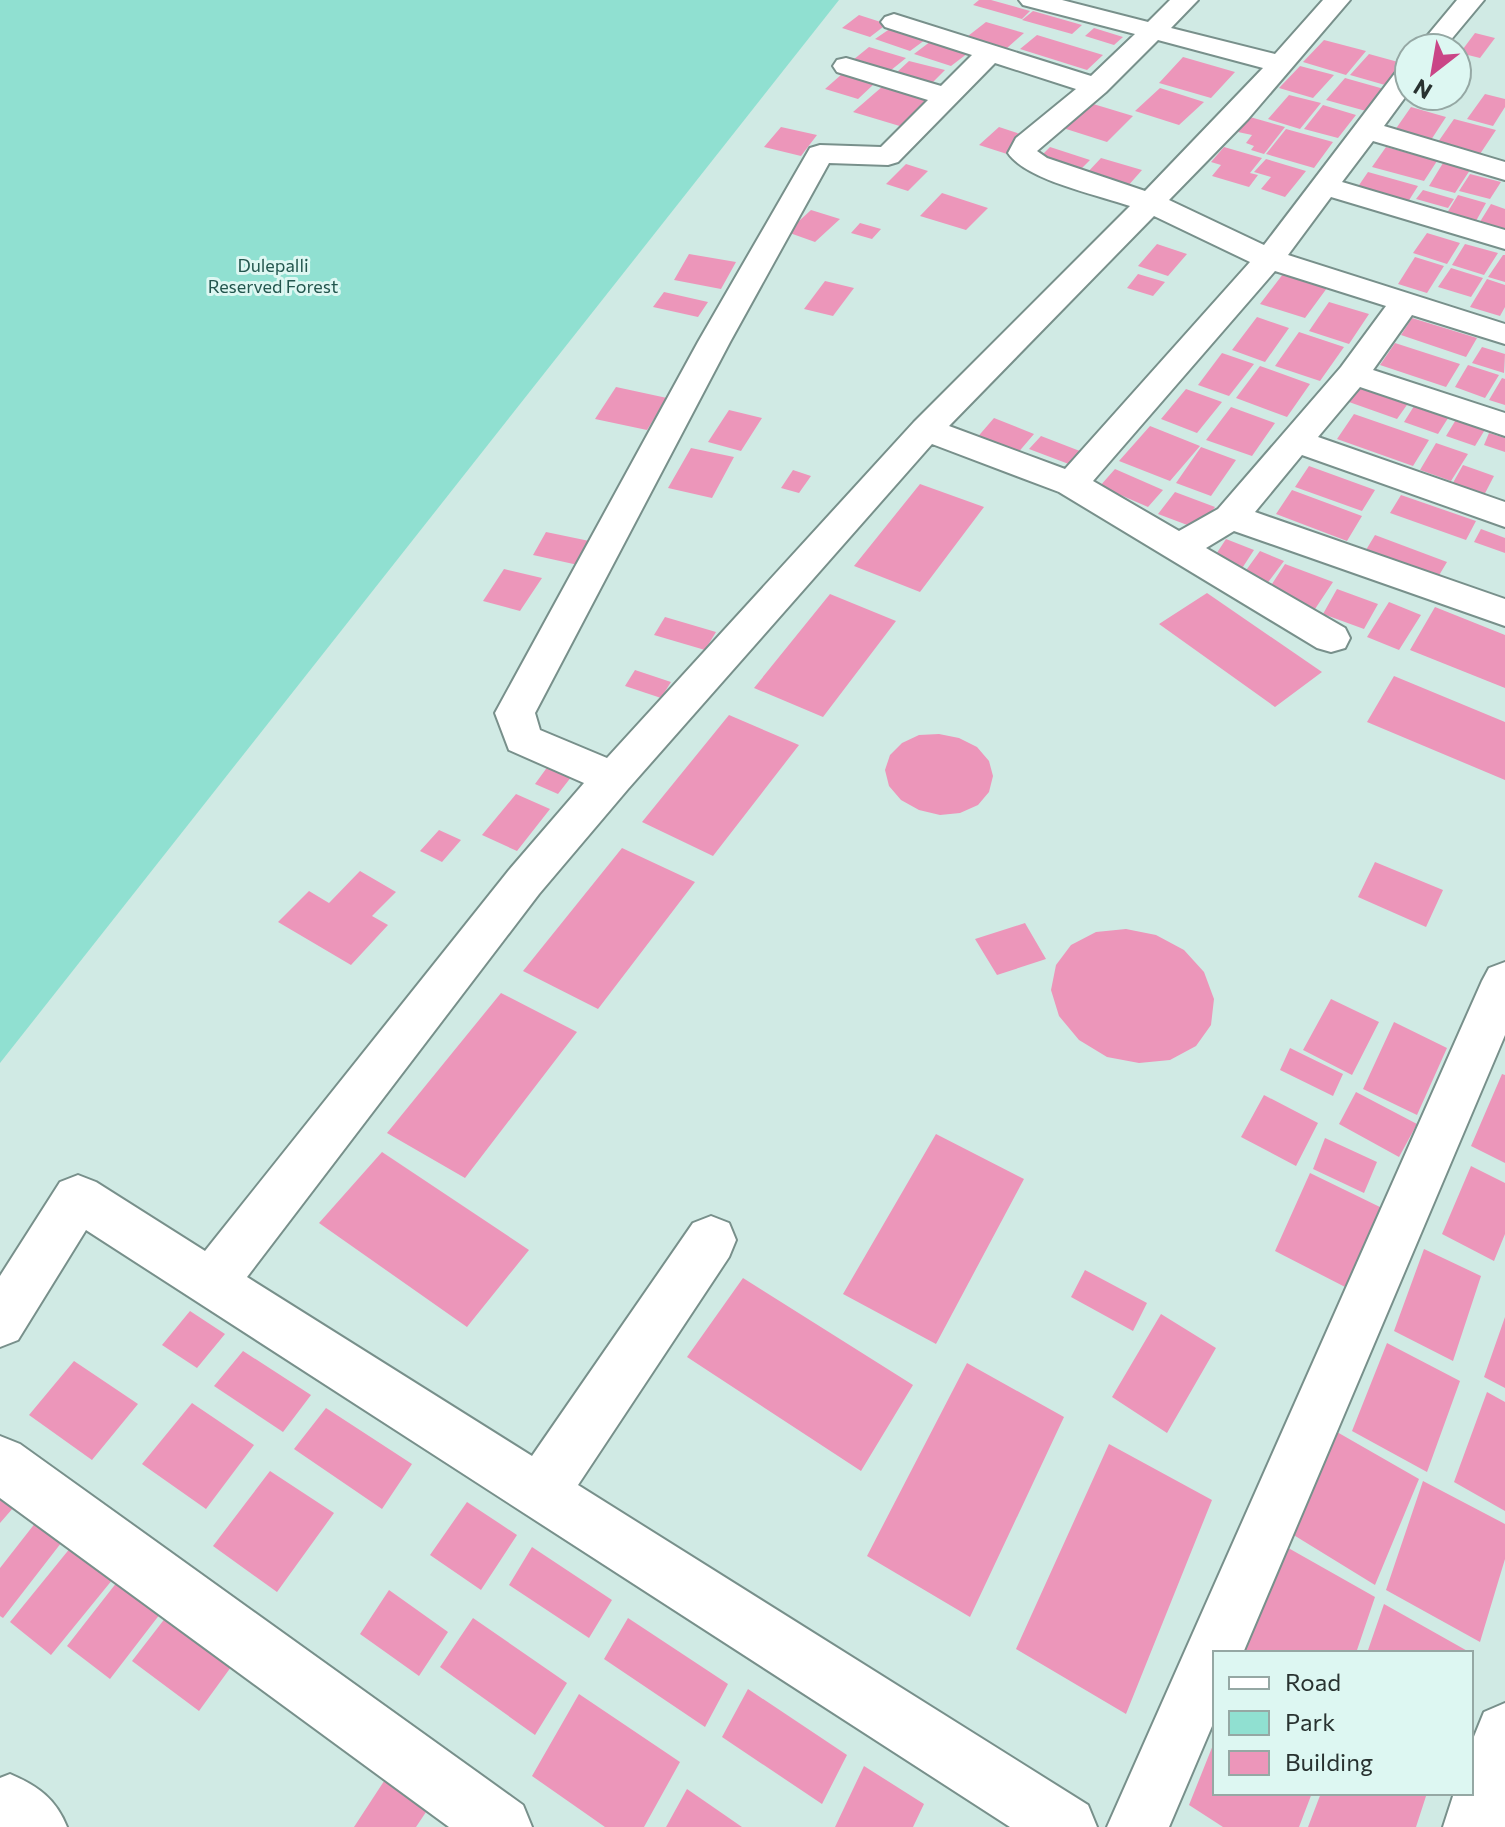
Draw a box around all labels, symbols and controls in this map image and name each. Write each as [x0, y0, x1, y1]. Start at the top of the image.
north arrow [1393, 32, 1473, 112]
text: N [1408, 74, 1436, 105]
park label: Dulepalli Reserved Forest [208, 254, 338, 297]
legend [1213, 1651, 1473, 1795]
text: Road [1285, 1667, 1341, 1696]
text: Park [1285, 1707, 1335, 1736]
text: Building [1285, 1747, 1373, 1776]

